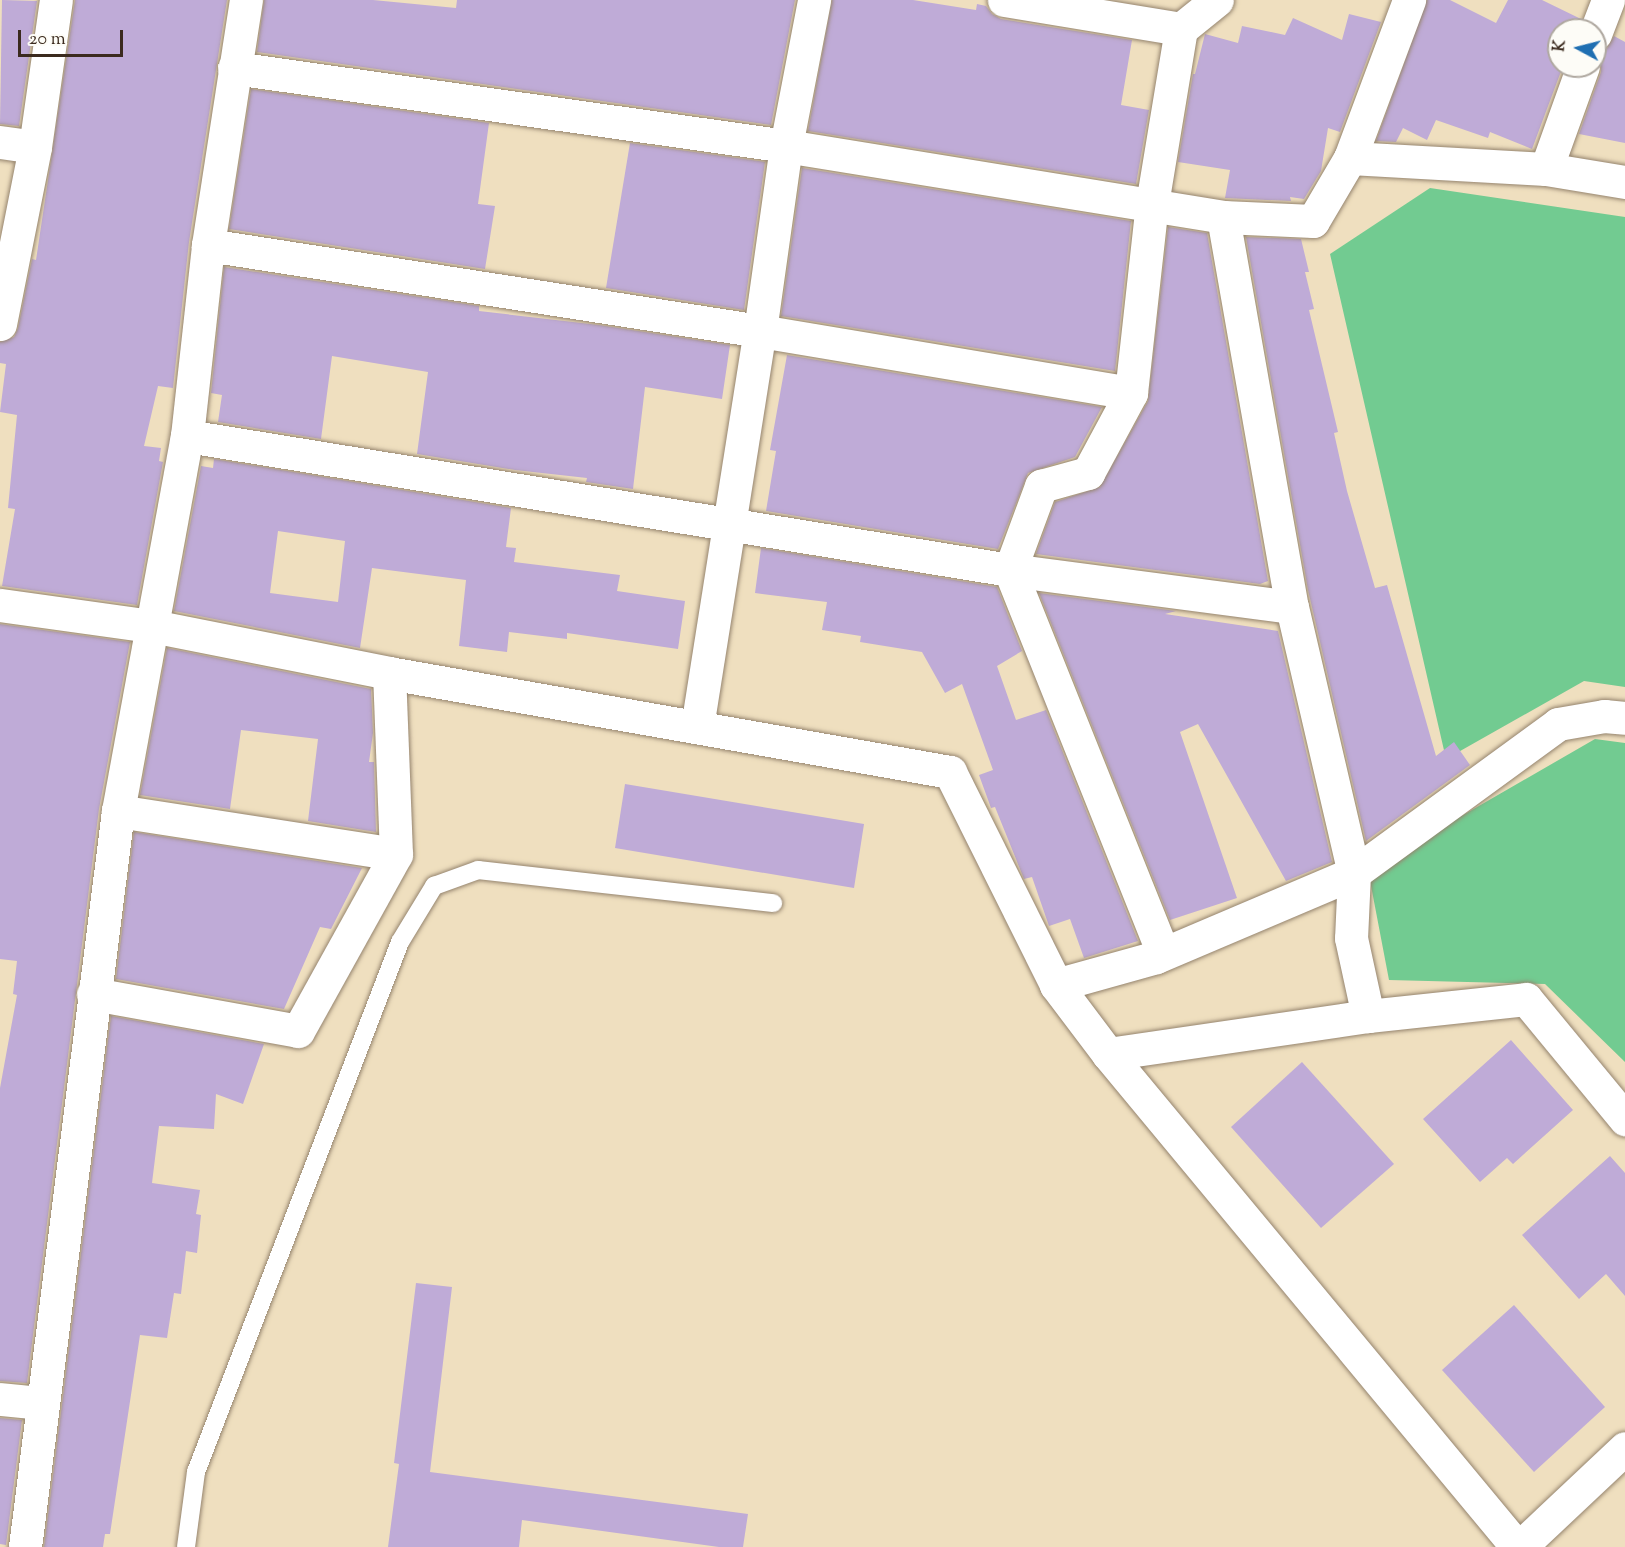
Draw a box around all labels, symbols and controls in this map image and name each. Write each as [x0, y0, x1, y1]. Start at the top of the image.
scale bar [21, 18, 126, 56]
north arrow [1547, 18, 1607, 78]
text: 20 m [29, 27, 66, 53]
text: K [1549, 39, 1573, 53]

